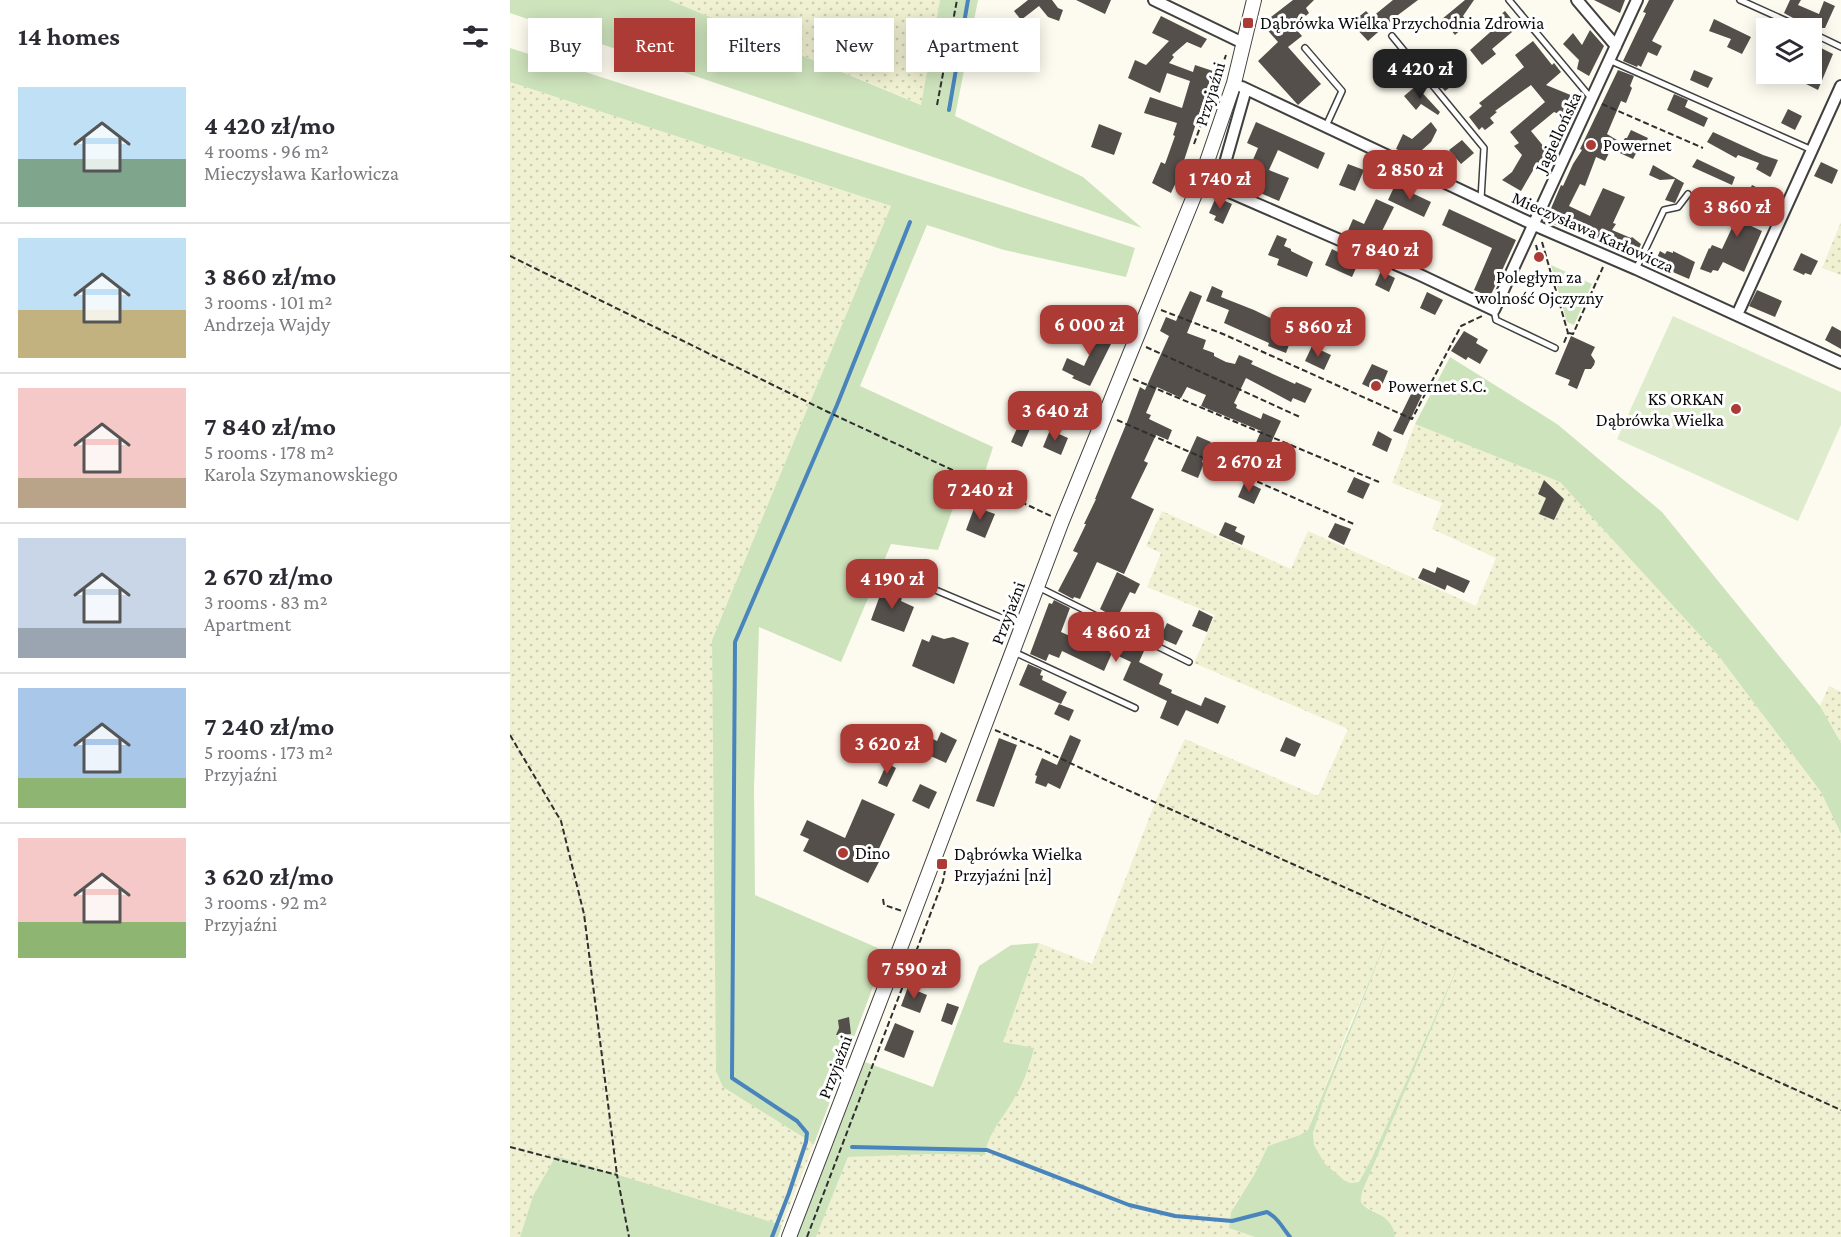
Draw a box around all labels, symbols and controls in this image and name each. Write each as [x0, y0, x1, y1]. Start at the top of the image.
place label: Dąbrówka Wielka Przychodnia Zdrowia [1260, 13, 1544, 33]
marker: Dąbrówka Wielka Przychodnia Zdrowia [1241, 16, 1255, 30]
chip: Buy [528, 18, 602, 72]
chip: Rent [614, 18, 695, 72]
chip: Filters [707, 18, 802, 72]
chip: New [814, 18, 894, 72]
chip: Apartment [906, 18, 1040, 72]
map controls [1756, 18, 1822, 84]
button: layers [1756, 18, 1822, 84]
icon: filters [459, 20, 492, 53]
text: 14 homes [18, 22, 120, 51]
pin: 4 420 zł [1358, 49, 1482, 100]
text: 4 420 zł [1387, 57, 1453, 79]
street label: Przyjaźni [1191, 59, 1230, 129]
street label: Jagiellońska [1530, 88, 1585, 177]
icon: home [66, 111, 138, 183]
text: 4 420 zł/mo [204, 111, 335, 140]
place label: Powernet [1603, 135, 1673, 155]
marker: Powernet [1584, 138, 1598, 152]
text: 4 rooms · 96 m² [204, 140, 329, 162]
pin: 2 850 zł [1348, 150, 1472, 201]
text: 2 850 zł [1377, 158, 1443, 180]
pin: 1 740 zł [1158, 159, 1282, 210]
text: Mieczysława Karłowicza [204, 162, 399, 184]
text: 1 740 zł [1189, 167, 1251, 189]
street label: Mieczysława Karłowicza [1509, 187, 1677, 277]
pin: 3 860 zł [1675, 187, 1799, 238]
text: 3 860 zł [1703, 195, 1771, 217]
pin: 7 840 zł [1323, 230, 1447, 281]
text: 7 840 zł [1352, 238, 1418, 260]
marker: Poległym za wolność Ojczyzny [1532, 250, 1546, 264]
icon: home [66, 262, 138, 334]
text: 3 860 zł/mo [204, 262, 336, 291]
place label: Poległym za wolność Ojczyzny [1475, 267, 1604, 309]
text: 3 rooms · 101 m² [204, 291, 332, 313]
pin: 6 000 zł [1027, 305, 1151, 356]
pin: 5 860 zł [1256, 307, 1380, 358]
text: Andrzeja Wajdy [204, 313, 330, 335]
text: 6 000 zł [1054, 313, 1124, 335]
text: 5 860 zł [1284, 315, 1352, 337]
place label: Powernet S.C. [1388, 376, 1487, 396]
marker: Powernet S.C. [1369, 379, 1383, 393]
place label: KS ORKAN Dąbrówka Wielka [1596, 389, 1724, 430]
pin: 3 640 zł [993, 391, 1117, 442]
text: 3 640 zł [1022, 399, 1088, 421]
marker: KS ORKAN Dąbrówka Wielka [1729, 402, 1743, 416]
icon: home [66, 412, 138, 484]
text: 7 840 zł/mo [204, 412, 336, 441]
text: 5 rooms · 178 m² [204, 441, 334, 463]
pin: 2 670 zł [1187, 442, 1311, 493]
text: 2 670 zł [1217, 450, 1281, 472]
text: Karola Szymanowskiego [204, 463, 398, 485]
pin: 7 240 zł [918, 470, 1042, 521]
text: 7 240 zł [947, 478, 1013, 500]
pin: 4 190 zł [830, 559, 954, 610]
icon: home [66, 562, 138, 634]
text: 2 670 zł/mo [204, 562, 333, 591]
text: 4 190 zł [860, 567, 924, 589]
street label: Przyjaźni [987, 578, 1030, 648]
text: 3 rooms · 83 m² [204, 591, 327, 613]
pin: 4 860 zł [1054, 612, 1178, 663]
text: Apartment [204, 613, 291, 635]
text: 4 860 zł [1082, 620, 1150, 642]
icon: home [66, 712, 138, 784]
text: 7 240 zł/mo [204, 712, 334, 741]
pin: 3 620 zł [825, 724, 949, 775]
text: 3 620 zł [854, 732, 920, 754]
text: 5 rooms · 173 m² [204, 741, 333, 763]
text: Przyjaźni [204, 763, 277, 785]
place label: Dino [855, 843, 890, 863]
place label: Dąbrówka Wielka Przyjaźni [nż] [954, 844, 1082, 886]
marker: Dino [836, 846, 850, 860]
marker: Dąbrówka Wielka Przyjaźni [nż] [935, 857, 949, 871]
icon: home [66, 862, 138, 934]
text: 3 620 zł/mo [204, 862, 334, 891]
text: 3 rooms · 92 m² [204, 891, 327, 913]
text: Przyjaźni [204, 913, 277, 935]
pin: 7 590 zł [852, 949, 976, 1000]
text: 7 590 zł [881, 957, 947, 979]
street label: Przyjaźni [814, 1032, 857, 1102]

